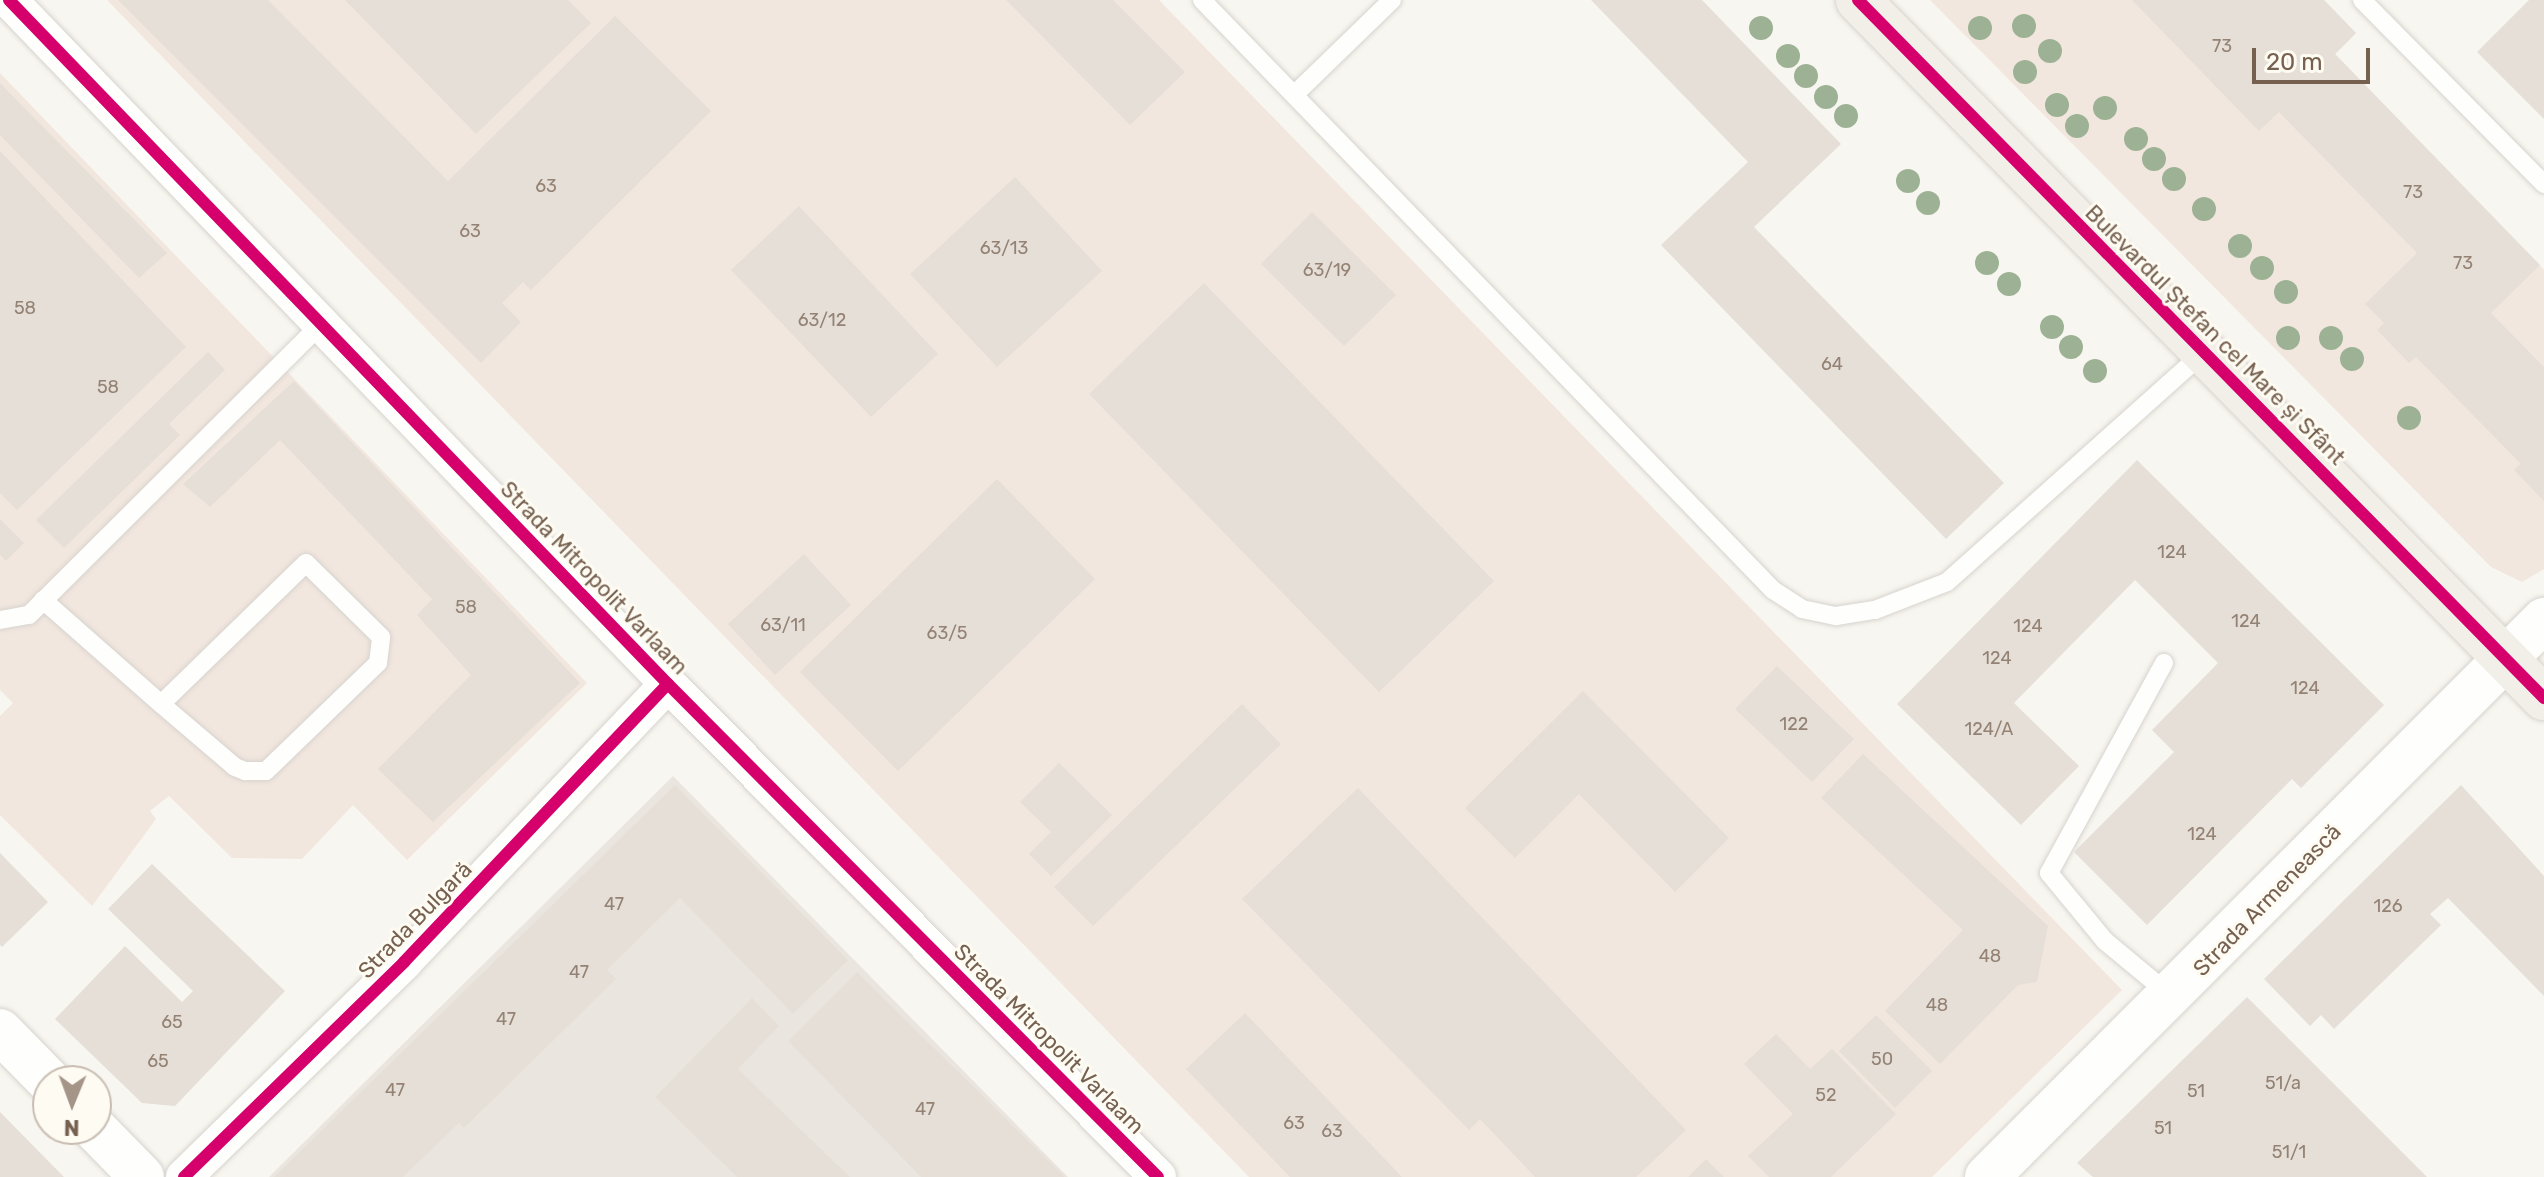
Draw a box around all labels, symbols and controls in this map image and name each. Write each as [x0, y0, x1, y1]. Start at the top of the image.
scale bar [2256, 32, 2374, 82]
house number: 73 [2212, 35, 2232, 57]
text: 20 m [2266, 48, 2323, 76]
house number: 63 [535, 175, 557, 197]
house number: 73 [2403, 181, 2423, 203]
street label: Bulevardul Ștefan cel Mare și Sfânt [2080, 200, 2350, 470]
house number: 63 [459, 220, 481, 242]
house number: 63/13 [980, 237, 1028, 259]
house number: 73 [2453, 252, 2473, 274]
house number: 63/19 [1303, 259, 1351, 281]
house number: 58 [14, 297, 36, 319]
house number: 63/12 [798, 309, 846, 331]
house number: 64 [1821, 353, 1843, 375]
house number: 58 [97, 376, 119, 398]
street label: Strada Mitropolit Varlaam [495, 476, 693, 680]
house number: 124 [2157, 541, 2187, 563]
house number: 58 [455, 596, 477, 618]
house number: 124 [2231, 610, 2261, 632]
house number: 63/11 [760, 614, 806, 636]
house number: 124 [2013, 615, 2043, 637]
house number: 63/5 [927, 622, 967, 644]
house number: 124 [1982, 647, 2012, 669]
house number: 124 [2290, 677, 2320, 699]
house number: 122 [1780, 713, 1808, 735]
house number: 124/A [1965, 718, 2013, 740]
street label: Strada Armenească [2188, 818, 2346, 982]
house number: 124 [2187, 823, 2217, 845]
street label: Strada Bulgară [353, 856, 477, 984]
house number: 47 [604, 893, 624, 915]
house number: 126 [2373, 895, 2403, 917]
street label: Strada Mitropolit Varlaam [948, 938, 1150, 1140]
house number: 48 [1979, 945, 2001, 967]
house number: 47 [569, 961, 589, 983]
house number: 48 [1926, 994, 1948, 1016]
house number: 47 [496, 1008, 516, 1030]
house number: 65 [161, 1011, 183, 1033]
house number: 50 [1871, 1048, 1893, 1070]
house number: 65 [147, 1050, 169, 1072]
north arrow [32, 1065, 112, 1145]
house number: 51/a [2265, 1072, 2301, 1094]
house number: 47 [385, 1079, 405, 1101]
house number: 51 [2187, 1080, 2205, 1102]
house number: 52 [1815, 1084, 1837, 1106]
house number: 47 [915, 1098, 935, 1120]
house number: 63 [1283, 1112, 1305, 1134]
text: N [63, 1114, 80, 1141]
house number: 51 [2154, 1117, 2172, 1139]
house number: 63 [1321, 1120, 1343, 1142]
house number: 51/1 [2272, 1141, 2306, 1163]

